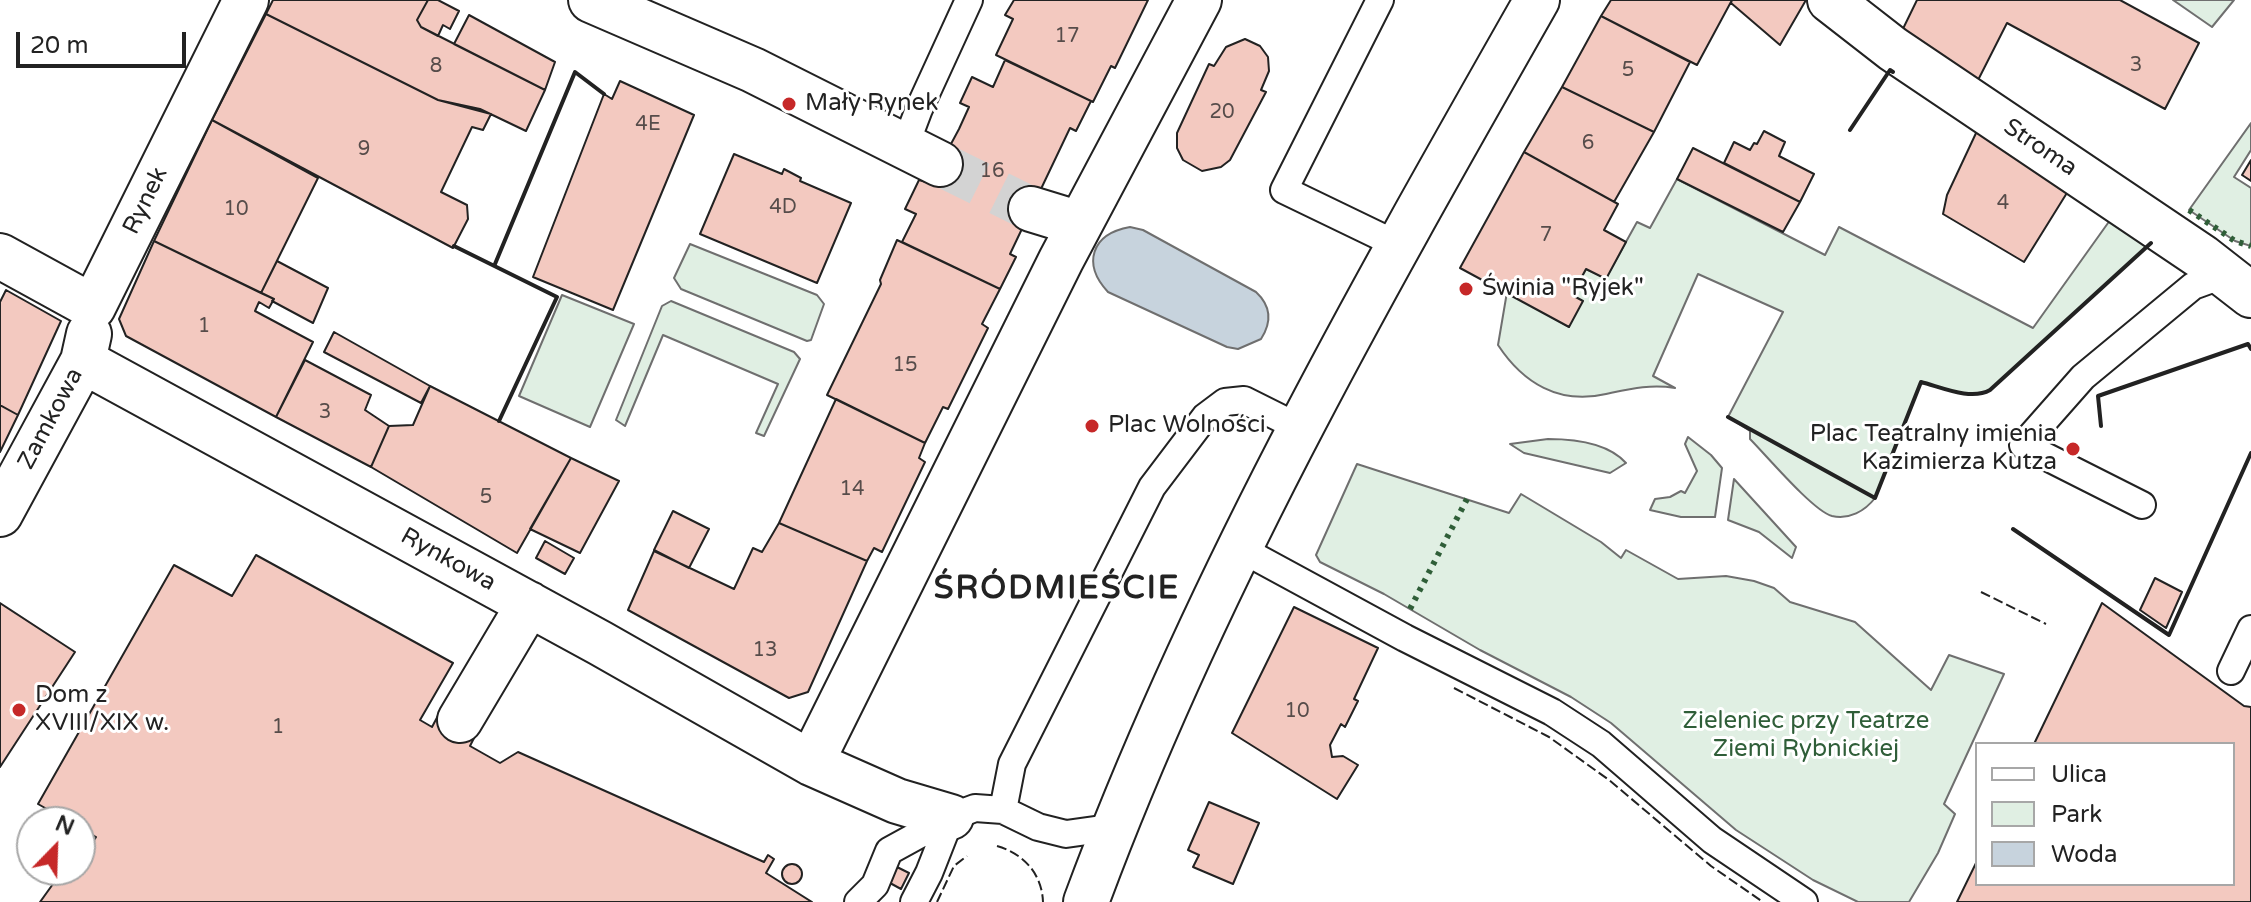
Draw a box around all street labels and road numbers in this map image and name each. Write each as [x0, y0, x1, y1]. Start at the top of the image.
street label: Stroma [1998, 113, 2082, 183]
street label: Rynek [117, 163, 175, 239]
street label: Zamkowa [12, 363, 90, 475]
street label: Rynkowa [395, 522, 501, 598]

